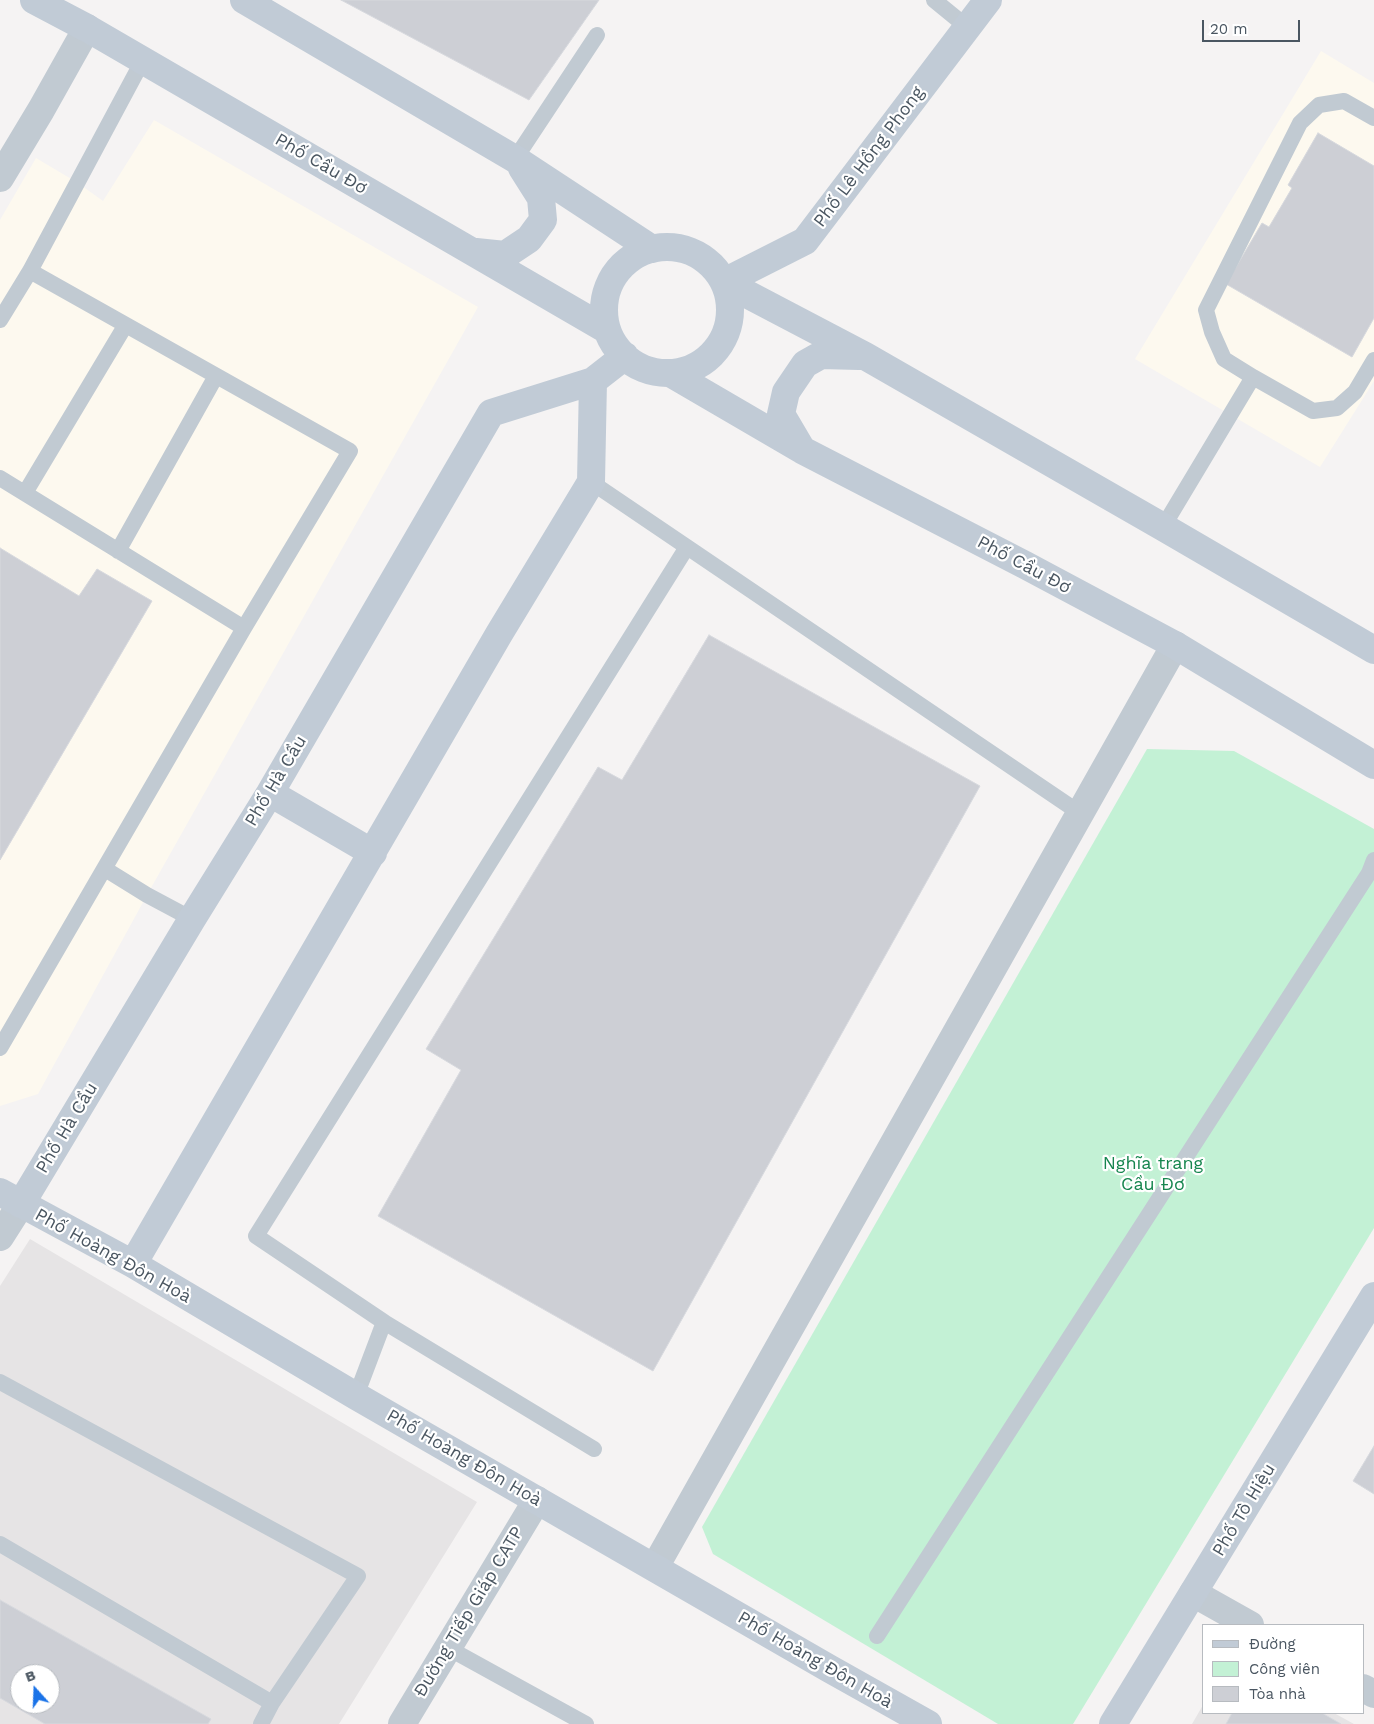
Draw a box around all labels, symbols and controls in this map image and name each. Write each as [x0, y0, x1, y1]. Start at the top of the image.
scale bar [1204, 10, 1302, 42]
text: 20 m [1210, 20, 1248, 38]
street label: Phố Lê Hồng Phong [809, 82, 929, 232]
street label: Phố Cầu Đơ [271, 129, 371, 199]
street label: Phố Cầu Đơ [973, 531, 1075, 599]
street label: Phố Hà Cầu [240, 732, 312, 830]
street label: Phố Hà Cầu [31, 1079, 103, 1177]
park label: Nghĩa trang Cầu Đơ [1103, 1153, 1203, 1196]
street label: Phố Hoàng Đôn Hoà [31, 1204, 195, 1308]
street label: Phố Hoàng Đôn Hoà [383, 1405, 545, 1511]
street label: Phố Tô Hiệu [1208, 1460, 1280, 1560]
street label: Đường Tiếp Giáp CATP [410, 1523, 528, 1701]
street label: Phố Hoàng Đôn Hoà [734, 1607, 896, 1713]
legend [1202, 1624, 1364, 1714]
text: Đường [1249, 1635, 1296, 1653]
text: Công viên [1249, 1660, 1320, 1678]
north arrow [10, 1664, 60, 1714]
text: B [23, 1667, 37, 1685]
text: Tòa nhà [1249, 1685, 1306, 1703]

